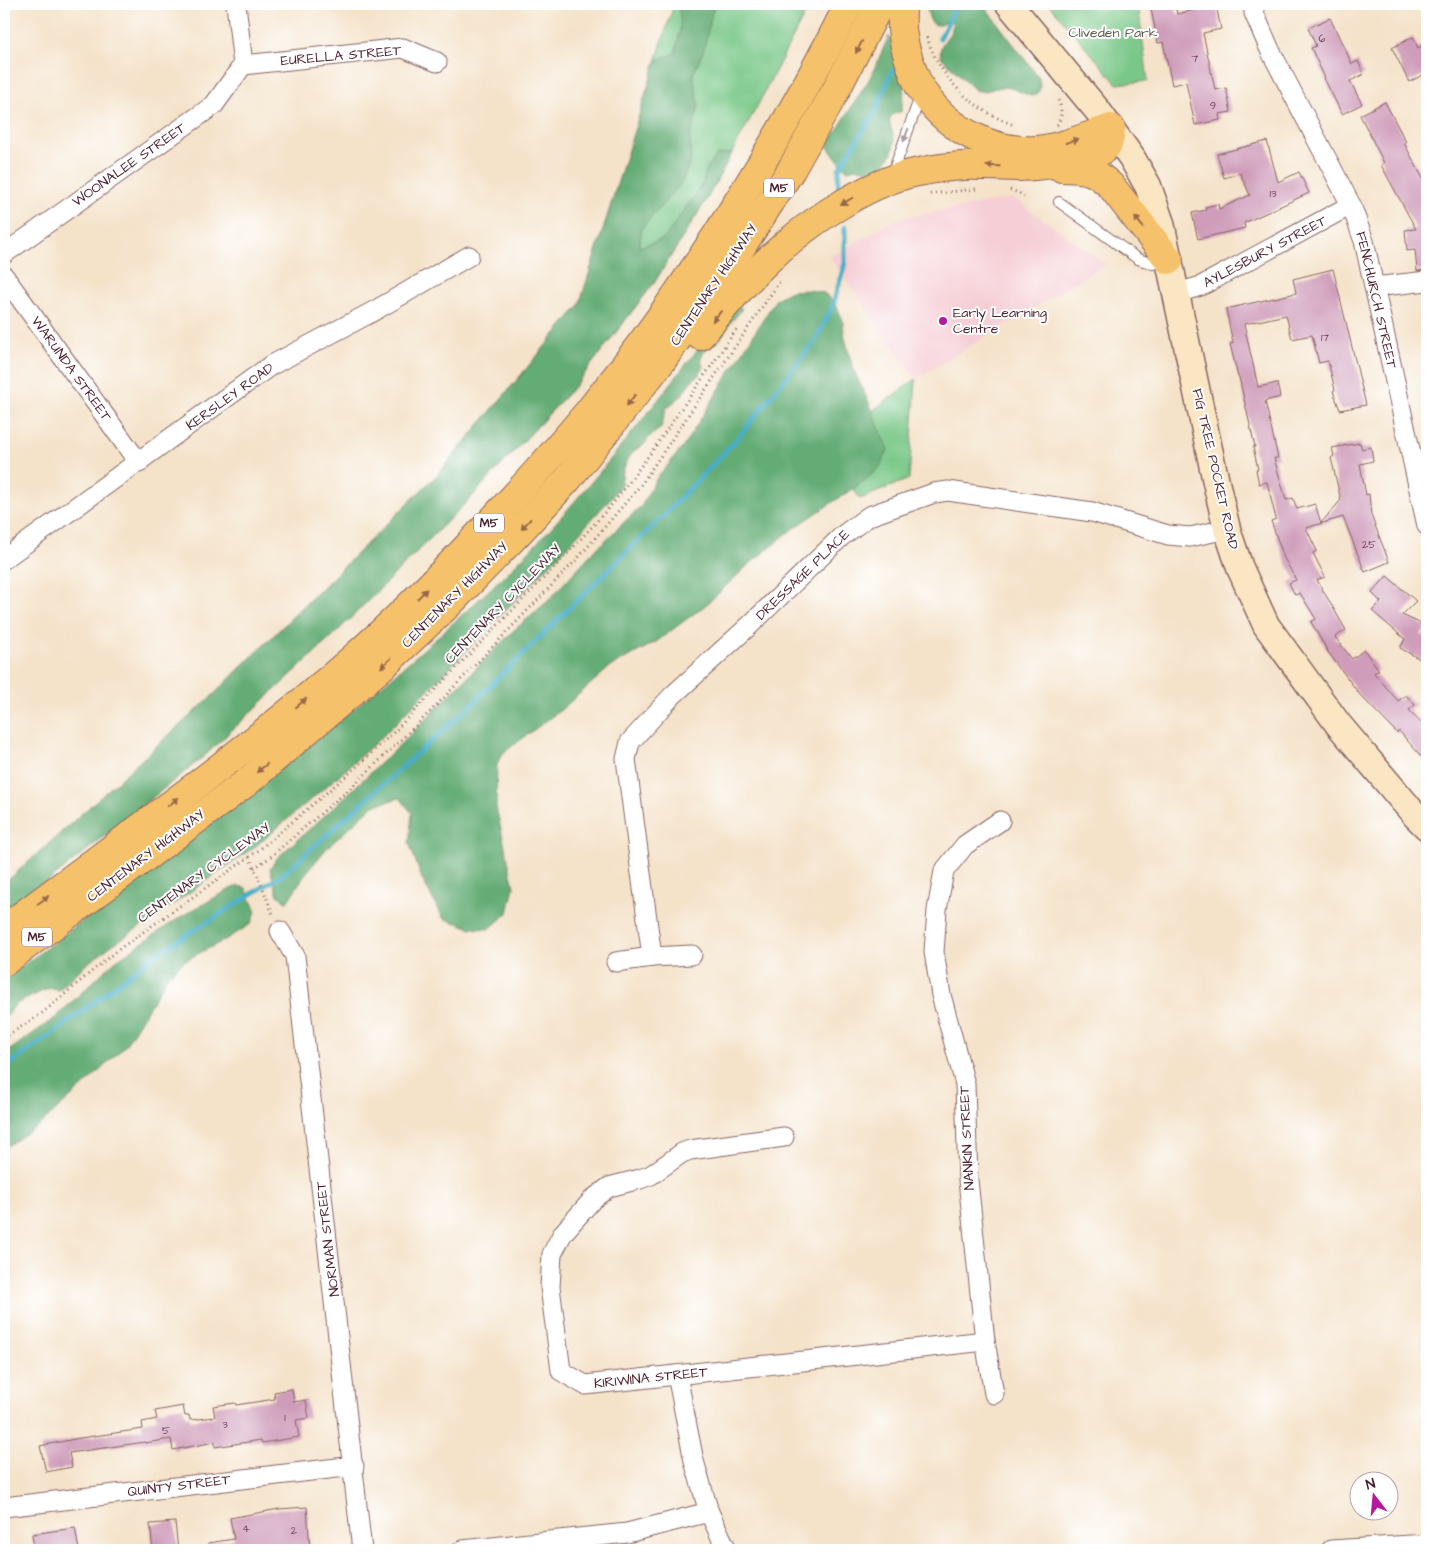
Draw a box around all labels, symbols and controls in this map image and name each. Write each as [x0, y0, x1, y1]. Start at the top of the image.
park label: Cliveden Park [1069, 23, 1158, 43]
house number: 6 [1319, 31, 1326, 46]
street label: EURELLA STREET [280, 41, 403, 71]
one-way arrow [854, 41, 863, 54]
house number: 7 [1192, 51, 1199, 66]
house number: 9 [1210, 98, 1216, 113]
street label: WOONALEE STREET [68, 118, 190, 212]
one-way arrow [902, 128, 910, 143]
one-way arrow [1064, 137, 1079, 144]
one-way arrow [985, 162, 1001, 170]
road number: M5 [764, 178, 794, 198]
house number: 13 [1269, 186, 1277, 201]
one-way arrow [840, 196, 853, 205]
street label: AYLESBURY STREET [1200, 211, 1331, 293]
one-way arrow [1133, 215, 1144, 228]
street label: CENTENARY HIGHWAY [666, 220, 763, 350]
street label: FENCHURCH STREET [1351, 230, 1402, 371]
place label: Early Learning Centre [953, 303, 1047, 339]
one-way arrow [711, 309, 722, 322]
street label: WARUNDA STREET [26, 312, 116, 426]
marker: Early Learning Centre [937, 315, 949, 327]
house number: 17 [1321, 330, 1329, 345]
street label: KERSLEY ROAD [182, 358, 278, 436]
street label: FIG TREE POCKET ROAD [1187, 387, 1243, 551]
one-way arrow [626, 394, 637, 407]
road number: M5 [474, 514, 504, 532]
one-way arrow [521, 518, 532, 531]
street label: DRESSAGE PLACE [752, 524, 855, 625]
street label: CENTENARY HIGHWAY [397, 537, 513, 653]
house number: 25 [1362, 537, 1376, 552]
street label: CENTENARY CYCLEWAY [440, 539, 566, 668]
one-way arrow [415, 588, 427, 600]
one-way arrow [380, 657, 392, 669]
one-way arrow [294, 697, 307, 708]
one-way arrow [256, 763, 269, 774]
one-way arrow [166, 797, 179, 807]
street label: CENTENARY HIGHWAY [83, 805, 210, 907]
street label: CENTENARY CYCLEWAY [134, 818, 275, 928]
one-way arrow [36, 895, 50, 905]
road number: M5 [22, 928, 52, 946]
street label: NANKIN STREET [954, 1085, 980, 1191]
street label: NORMAN STREET [311, 1180, 345, 1298]
street label: KIRIWINA STREET [593, 1362, 709, 1394]
house number: 1 [284, 1410, 286, 1425]
house number: 3 [222, 1417, 228, 1432]
house number: 5 [162, 1423, 170, 1438]
street label: QUINTY STREET [126, 1470, 232, 1502]
north arrow [1348, 1472, 1398, 1522]
text: N [1364, 1474, 1378, 1495]
house number: 4 [242, 1521, 250, 1536]
house number: 2 [291, 1523, 298, 1538]

